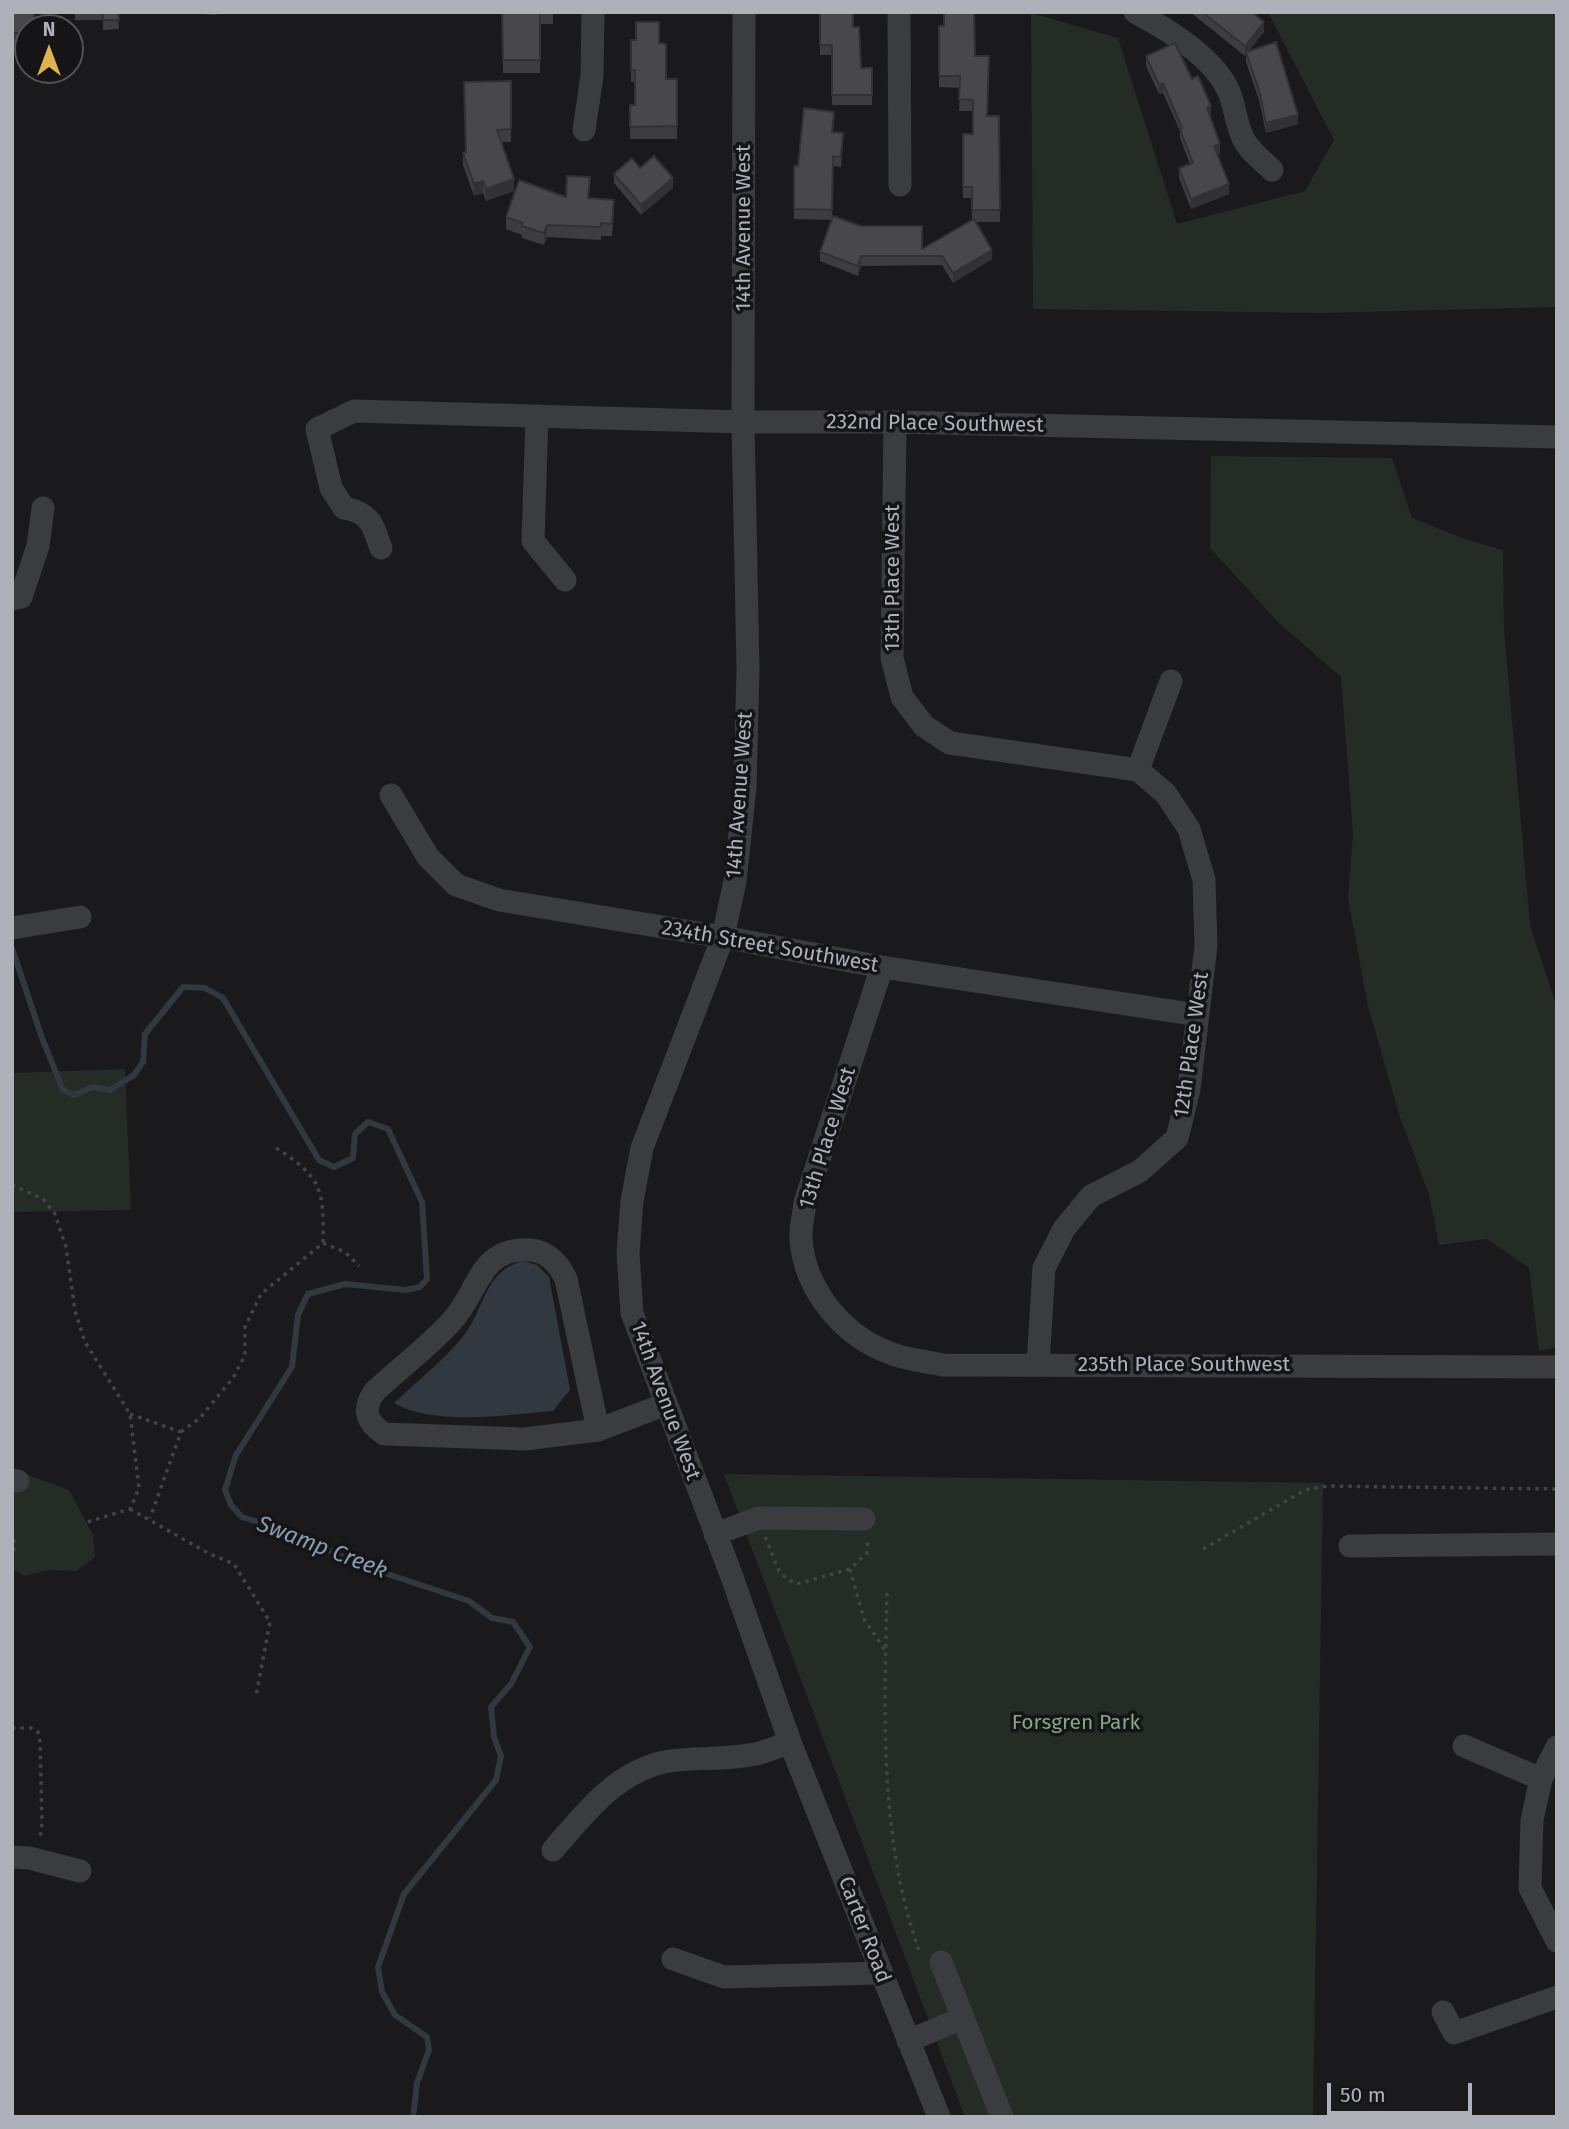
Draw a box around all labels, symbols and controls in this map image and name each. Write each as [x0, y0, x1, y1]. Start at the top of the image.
north arrow [14, 14, 84, 84]
text: N [43, 18, 55, 41]
street label: 14th Avenue West [731, 145, 757, 311]
street label: 232nd Place Southwest [826, 410, 1044, 438]
street label: 13th Place West [880, 504, 906, 652]
street label: 14th Avenue West [722, 711, 758, 879]
street label: 234th Street Southwest [660, 916, 880, 978]
street label: 12th Place West [1169, 970, 1215, 1120]
street label: 13th Place West [794, 1064, 862, 1212]
street label: 14th Avenue West [625, 1318, 705, 1484]
street label: 235th Place Southwest [1078, 1352, 1290, 1378]
water label: Swamp Creek [253, 1511, 391, 1585]
park label: Forsgren Park [1012, 1710, 1140, 1736]
street label: Carter Road [832, 1873, 896, 1987]
scale bar [1331, 2070, 1476, 2114]
text: 50 m [1340, 2082, 1386, 2108]

